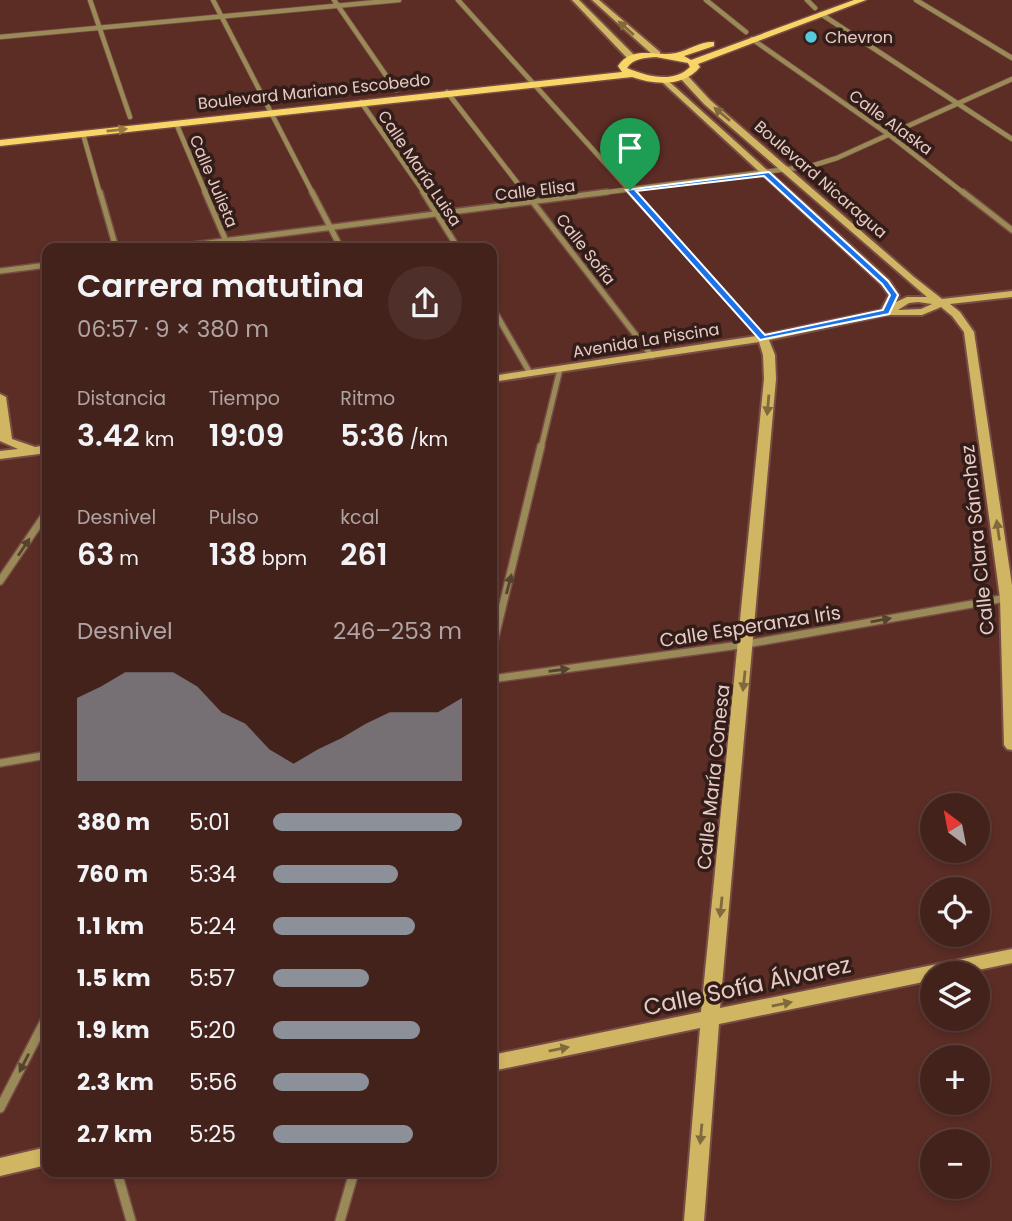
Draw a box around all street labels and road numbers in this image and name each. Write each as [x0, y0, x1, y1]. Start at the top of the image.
street label: Boulevard Mariano Escobedo [197, 68, 431, 115]
street label: Calle Alaska [844, 84, 937, 161]
street label: Calle María Luisa [372, 106, 467, 231]
street label: Boulevard Nicaragua [749, 115, 892, 244]
street label: Calle Julieta [184, 131, 243, 231]
street label: Calle Elisa [494, 174, 576, 207]
street label: Calle Sofía [550, 209, 621, 290]
street label: Avenida La Piscina [571, 318, 721, 363]
street label: Calle Clara Sánchez [954, 443, 1001, 636]
street label: Calle Esperanza Iris [658, 599, 843, 654]
street label: Calle María Conesa [690, 683, 737, 871]
street label: Calle Sofía Álvarez [640, 948, 854, 1024]

